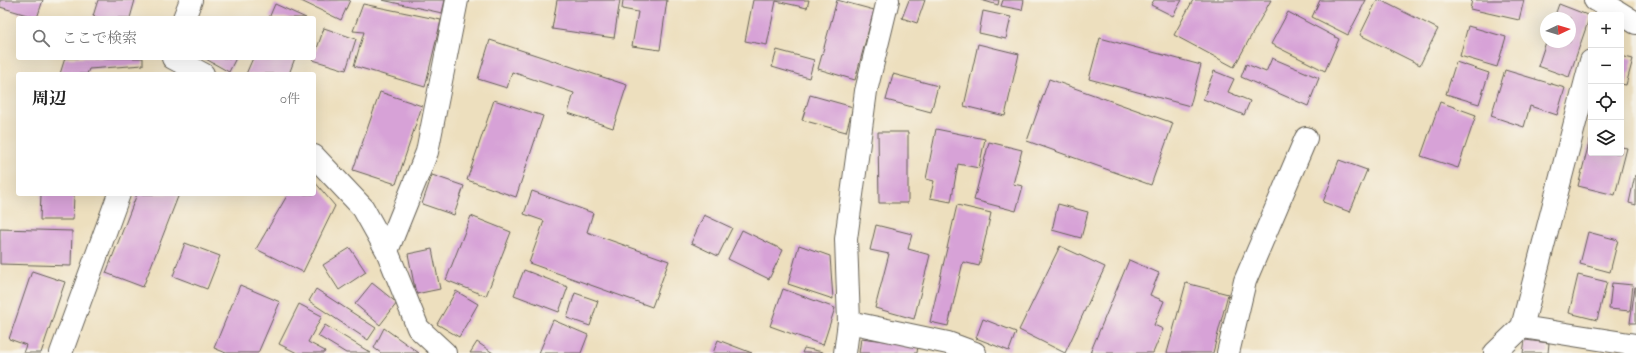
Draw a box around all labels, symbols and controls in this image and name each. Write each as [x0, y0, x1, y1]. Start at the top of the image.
north arrow [1540, 12, 1576, 48]
map controls [1588, 12, 1624, 156]
button: + [1588, 12, 1624, 48]
search box [16, 16, 316, 60]
icon: search [30, 27, 52, 49]
text: ここで検索 [62, 29, 137, 50]
button: − [1588, 48, 1624, 84]
button: locate [1588, 84, 1624, 120]
text: 周辺 [32, 88, 66, 112]
text: 0件 [280, 91, 300, 109]
button: layers [1588, 120, 1624, 156]

